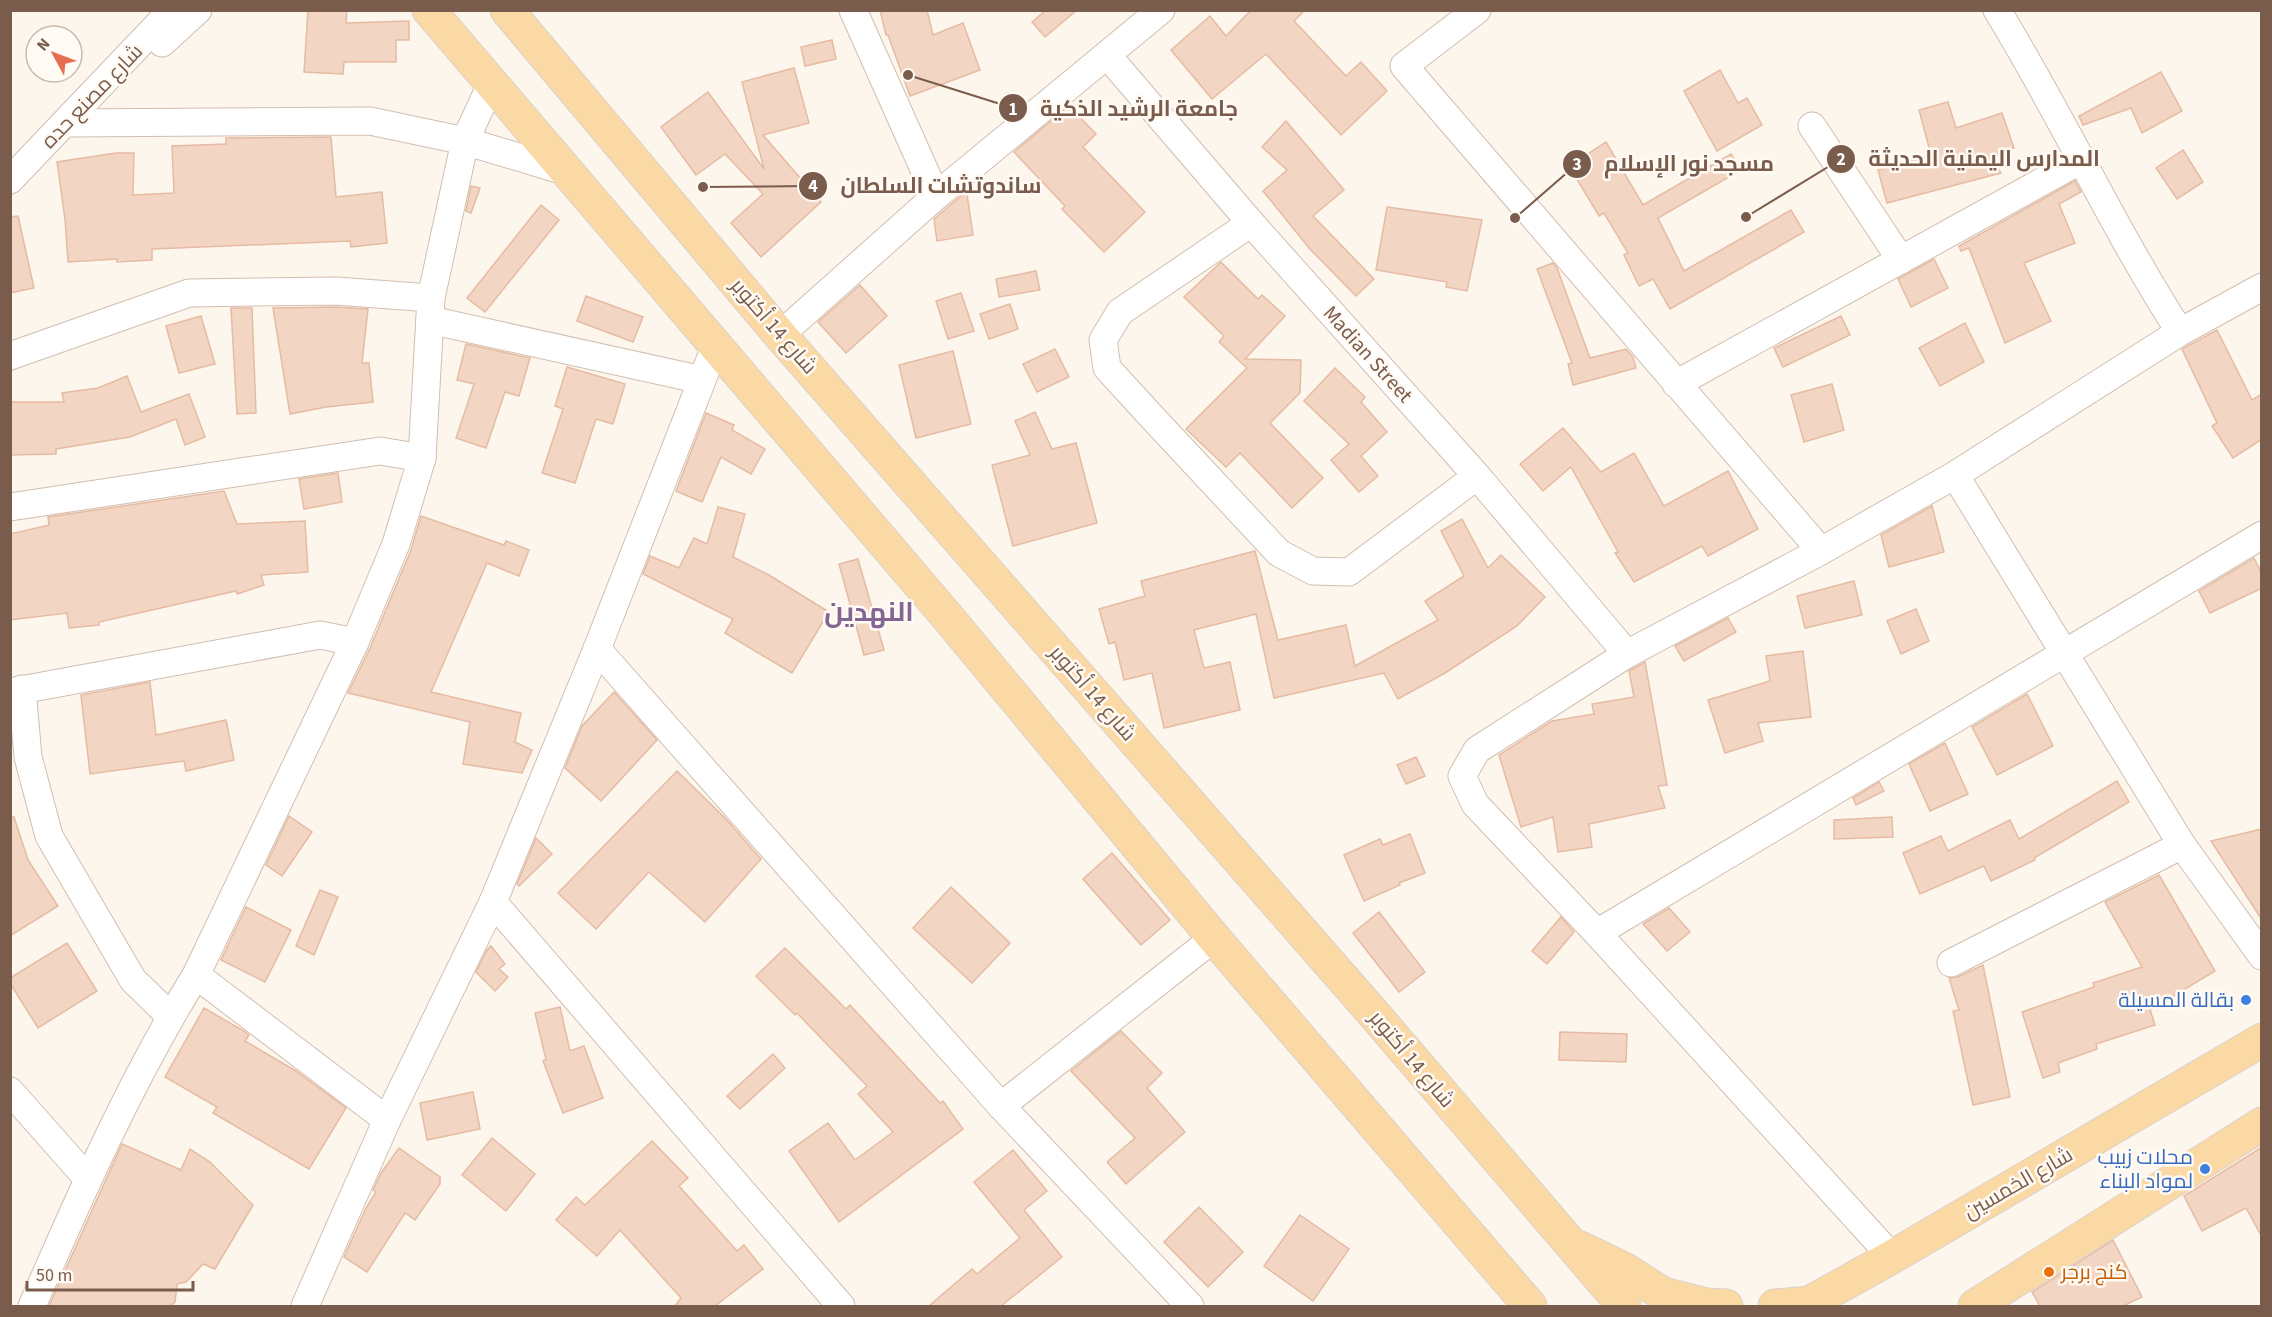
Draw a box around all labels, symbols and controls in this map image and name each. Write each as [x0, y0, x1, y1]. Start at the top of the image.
north arrow [24, 24, 84, 84]
text: N [32, 34, 55, 56]
street label: شارع مصنع حده [34, 37, 150, 155]
callout: جامعة الرشيد الذكية [998, 88, 1250, 128]
text: جامعة الرشيد الذكية [1040, 93, 1238, 125]
text: 1 [1008, 97, 1018, 122]
callout: المدارس اليمنية الحديثة [1826, 139, 2112, 179]
text: المدارس اليمنية الحديثة [1868, 143, 2100, 175]
callout: مسجد نور الإسلام [1562, 144, 1786, 184]
text: 2 [1836, 147, 1846, 172]
text: مسجد نور الإسلام [1604, 148, 1774, 180]
text: 3 [1572, 152, 1582, 177]
callout: ساندوتشات السلطان [798, 166, 1053, 206]
text: ساندوتشات السلطان [840, 170, 1042, 202]
text: 4 [808, 174, 818, 199]
street label: شارع 14 أكتوبر [723, 271, 824, 381]
street label: Madian Street [1316, 299, 1420, 409]
district label: النهدين [824, 593, 914, 632]
street label: شارع 14 أكتوبر [1042, 638, 1143, 748]
place label: بقالة المسيلة [2118, 985, 2234, 1015]
marker: بقالة المسيلة [2239, 993, 2253, 1007]
street label: شارع 14 أكتوبر [1362, 1003, 1462, 1114]
street label: شارع الخمسين [1958, 1139, 2078, 1227]
place label: محلات زبيب لمواد البناء [2098, 1142, 2193, 1196]
marker: محلات زبيب لمواد البناء [2198, 1162, 2212, 1176]
scale bar [27, 1254, 194, 1292]
place label: كنج برجر [2060, 1257, 2128, 1287]
text: 50 m [36, 1263, 72, 1288]
marker: كنج برجر [2042, 1265, 2056, 1279]

